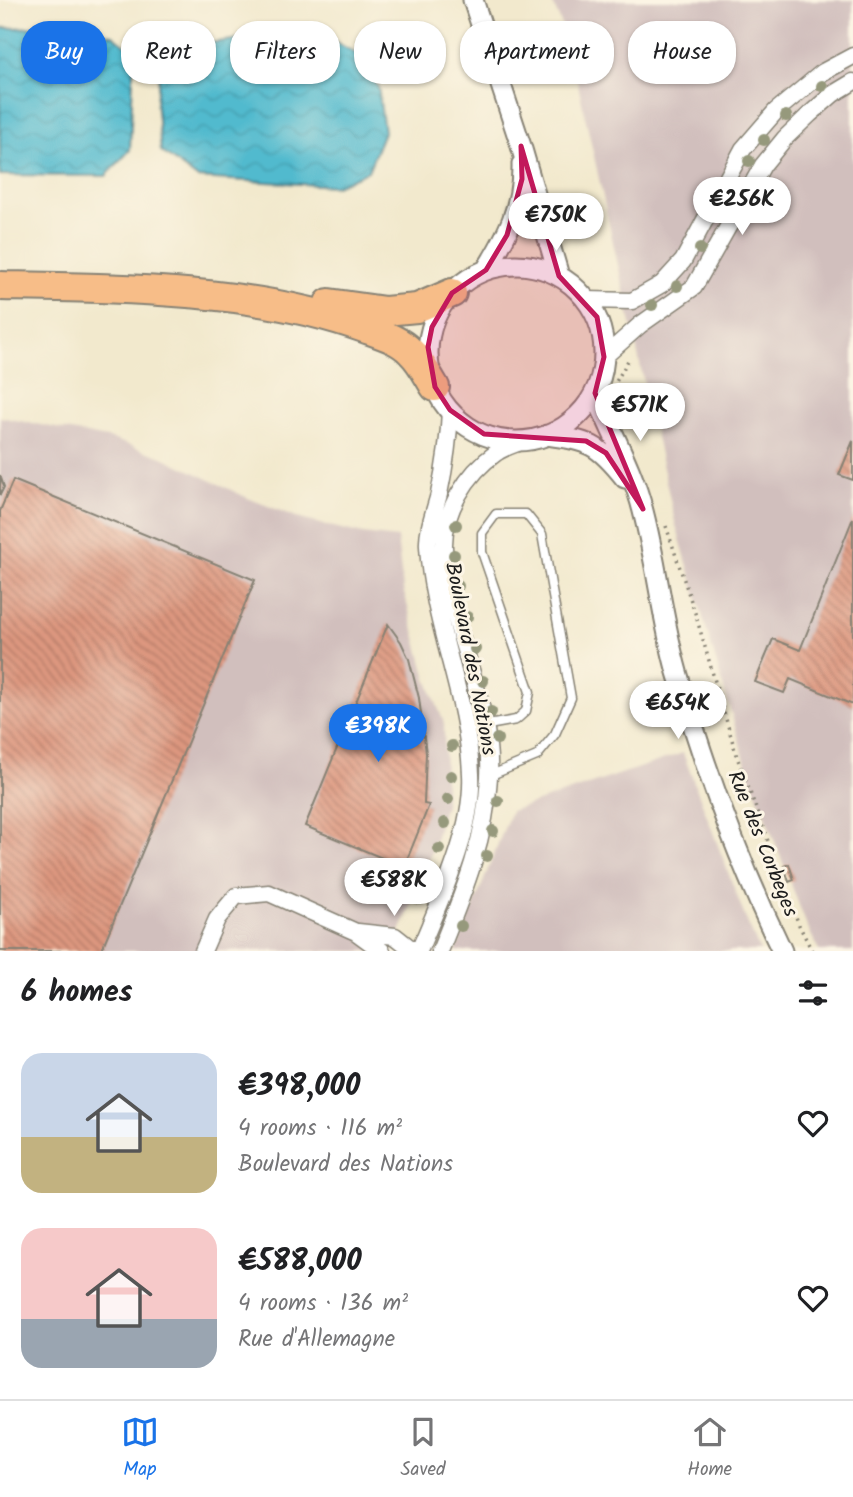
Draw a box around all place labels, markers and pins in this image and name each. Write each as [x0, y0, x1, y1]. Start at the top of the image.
pin: €256K [693, 177, 791, 237]
pin: €750K [507, 194, 605, 253]
pin: €571K [591, 384, 689, 443]
pin: €654K [629, 682, 727, 741]
pin: €398K [329, 704, 427, 764]
pin: €588K [345, 858, 443, 918]

